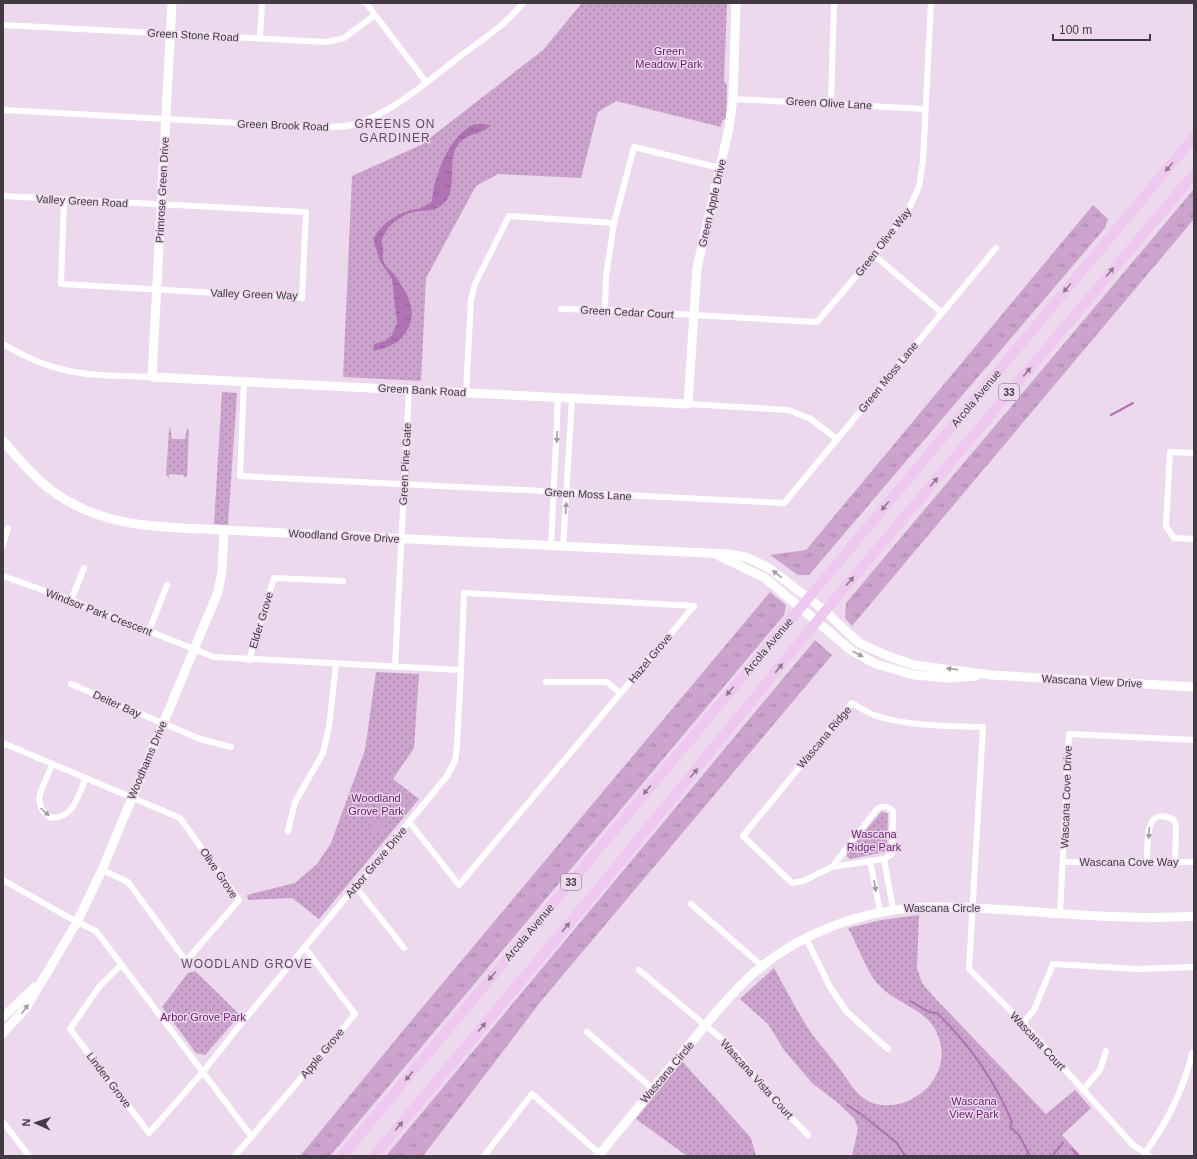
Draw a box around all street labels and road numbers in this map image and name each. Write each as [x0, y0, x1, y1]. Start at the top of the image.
street label: Green Stone Road [147, 27, 239, 43]
street label: Green Olive Lane [786, 95, 872, 111]
street label: Green Brook Road [237, 117, 329, 133]
street label: Primrose Green Drive [153, 137, 171, 243]
street label: Green Apple Drive [696, 158, 728, 248]
street label: Valley Green Road [36, 193, 128, 209]
street label: Green Olive Way [853, 205, 914, 279]
street label: Valley Green Way [210, 286, 298, 302]
street label: Green Cedar Court [580, 304, 674, 320]
street label: Green Moss Lane [856, 339, 920, 415]
street label: Arcola Avenue [949, 367, 1003, 429]
street label: Green Bank Road [378, 382, 466, 398]
road number: 33 [999, 384, 1019, 400]
street label: Green Pine Gate [397, 422, 413, 506]
street label: Green Moss Lane [544, 486, 632, 502]
street label: Woodland Grove Drive [288, 527, 400, 545]
street label: Windsor Park Crescent [44, 586, 154, 638]
street label: Elder Grove [247, 590, 275, 650]
street label: Arcola Avenue [741, 615, 795, 677]
street label: Hazel Grove [626, 631, 674, 685]
street label: Wascana View Drive [1041, 672, 1143, 690]
street label: Deiter Bay [91, 688, 143, 720]
street label: Wascana Ridge [795, 704, 853, 770]
street label: Woodhams Drive [125, 719, 169, 801]
street label: Wascana Cove Drive [1058, 745, 1074, 849]
street label: Arbor Grove Drive [343, 824, 409, 900]
street label: Olive Grove [198, 846, 240, 900]
street label: Wascana Cove Way [1080, 856, 1179, 868]
road number: 33 [561, 874, 581, 890]
street label: Arcola Avenue [502, 901, 556, 963]
street label: Wascana Circle [904, 902, 980, 914]
street label: Wascana Court [1008, 1009, 1068, 1073]
street label: Apple Grove [298, 1026, 346, 1080]
street label: Wascana Vista Court [718, 1037, 796, 1121]
street label: Wascana Circle [638, 1039, 696, 1105]
street label: Linden Grove [84, 1050, 134, 1110]

